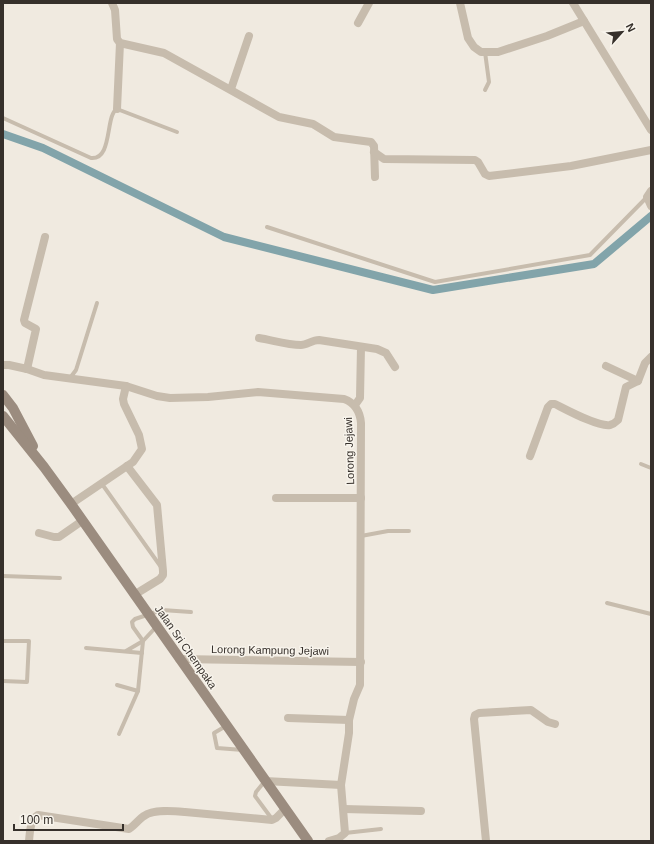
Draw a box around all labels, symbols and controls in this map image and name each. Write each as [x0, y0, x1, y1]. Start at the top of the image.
north arrow [602, 12, 642, 52]
text: N [624, 21, 638, 34]
street label: Lorong Jejawi [342, 417, 356, 485]
street label: Jalan Sri Chempaka [153, 603, 220, 692]
street label: Lorong Kampung Jejawi [211, 643, 329, 657]
scale bar [14, 806, 123, 832]
text: 100 m [20, 813, 53, 827]

